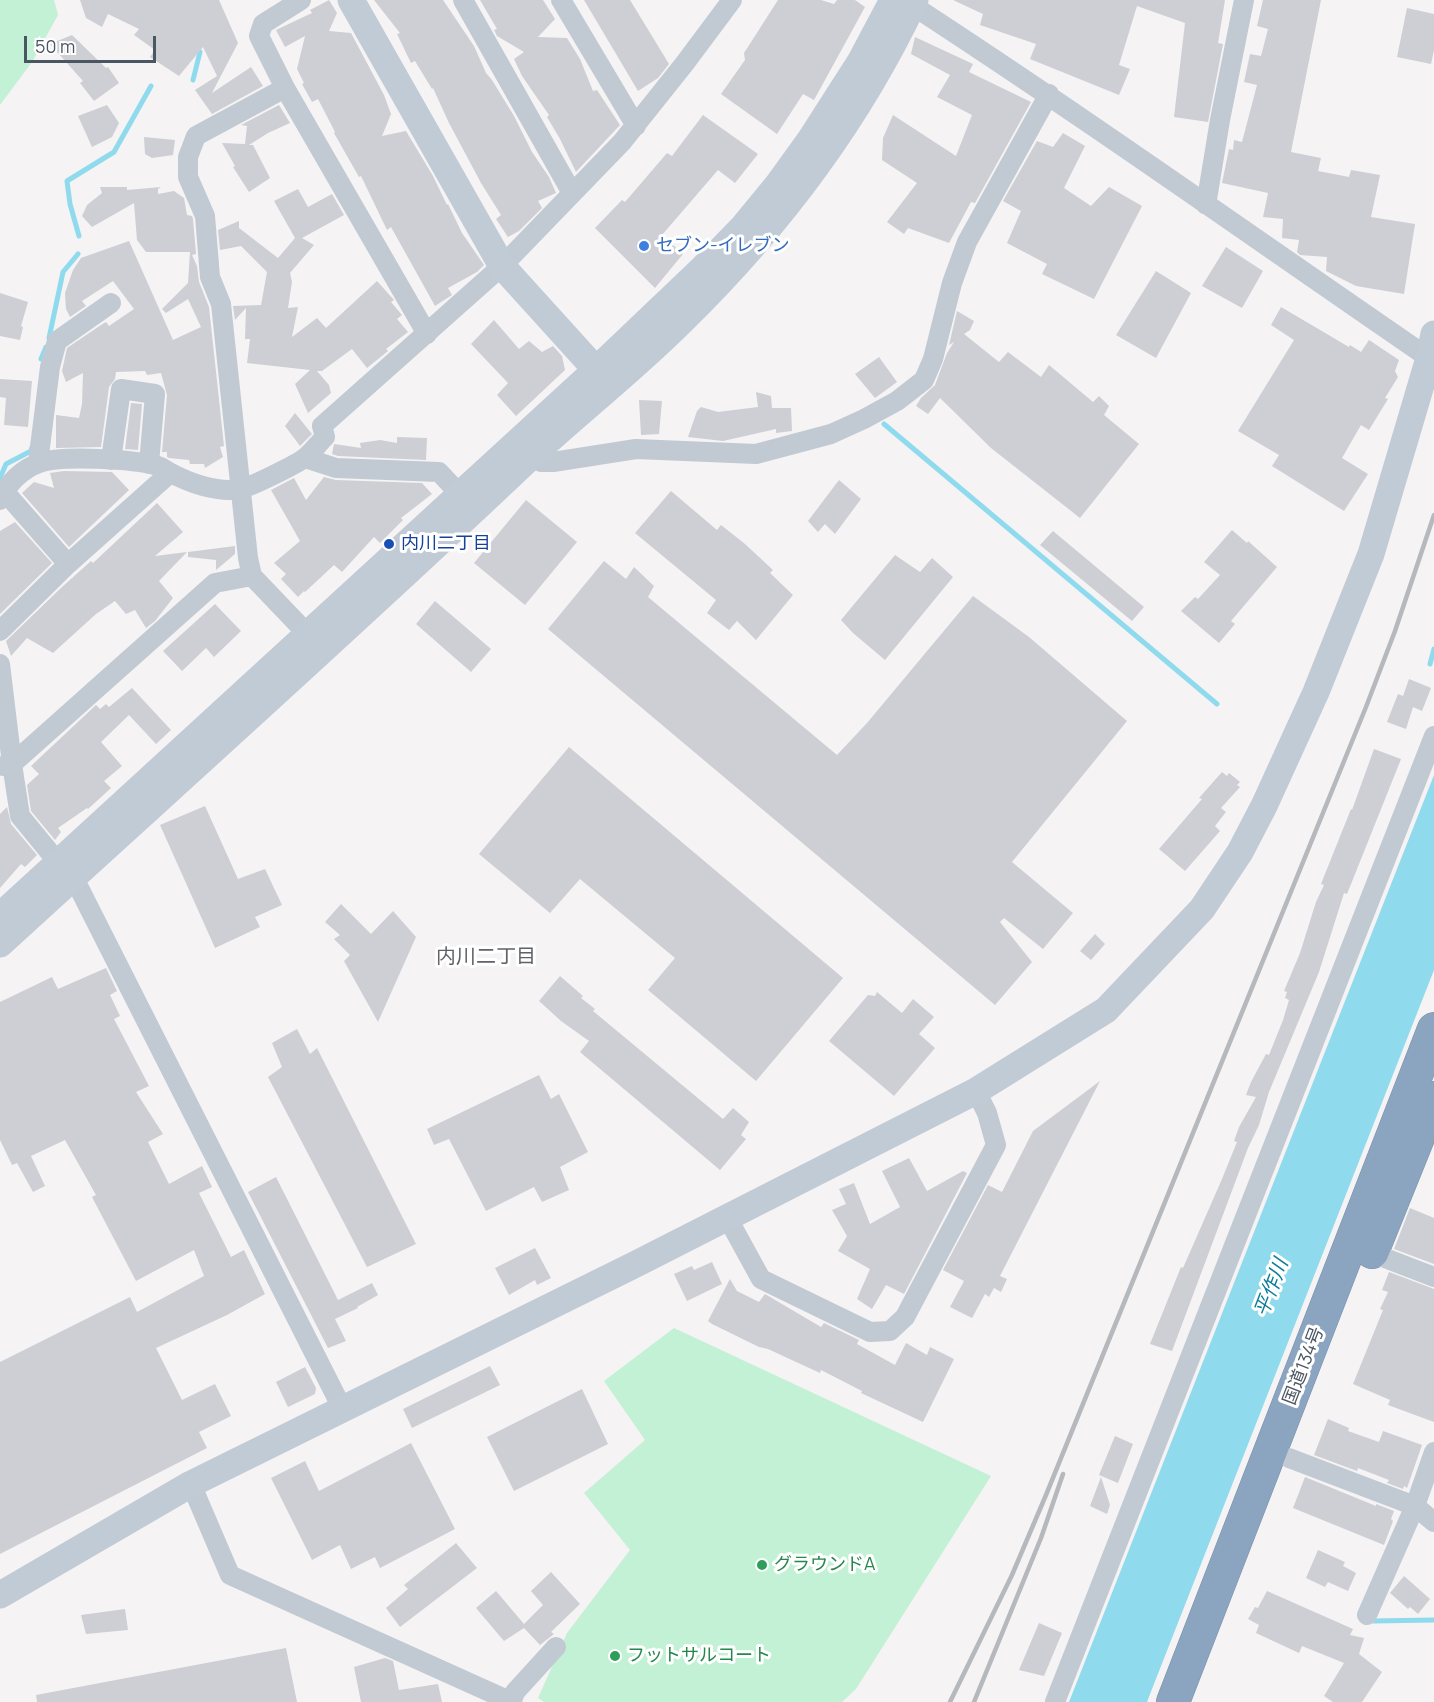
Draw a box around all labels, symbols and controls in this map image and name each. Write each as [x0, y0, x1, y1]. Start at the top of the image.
scale bar [27, 24, 159, 62]
text: 50 m [35, 34, 75, 58]
place label: セブン-イレブン [656, 235, 790, 257]
marker: セブン-イレブン [637, 239, 651, 253]
place label: 内川二丁目 [401, 533, 491, 555]
marker: 内川二丁目 [382, 537, 396, 551]
district label: 内川二丁目 [436, 945, 536, 969]
water label: 平作川 [1250, 1256, 1294, 1320]
street label: 国道134号 [1279, 1324, 1329, 1408]
place label: グラウンドA [774, 1554, 875, 1576]
marker: グラウンドA [755, 1558, 769, 1572]
place label: フットサルコート [627, 1645, 771, 1667]
marker: フットサルコート [608, 1649, 622, 1663]

